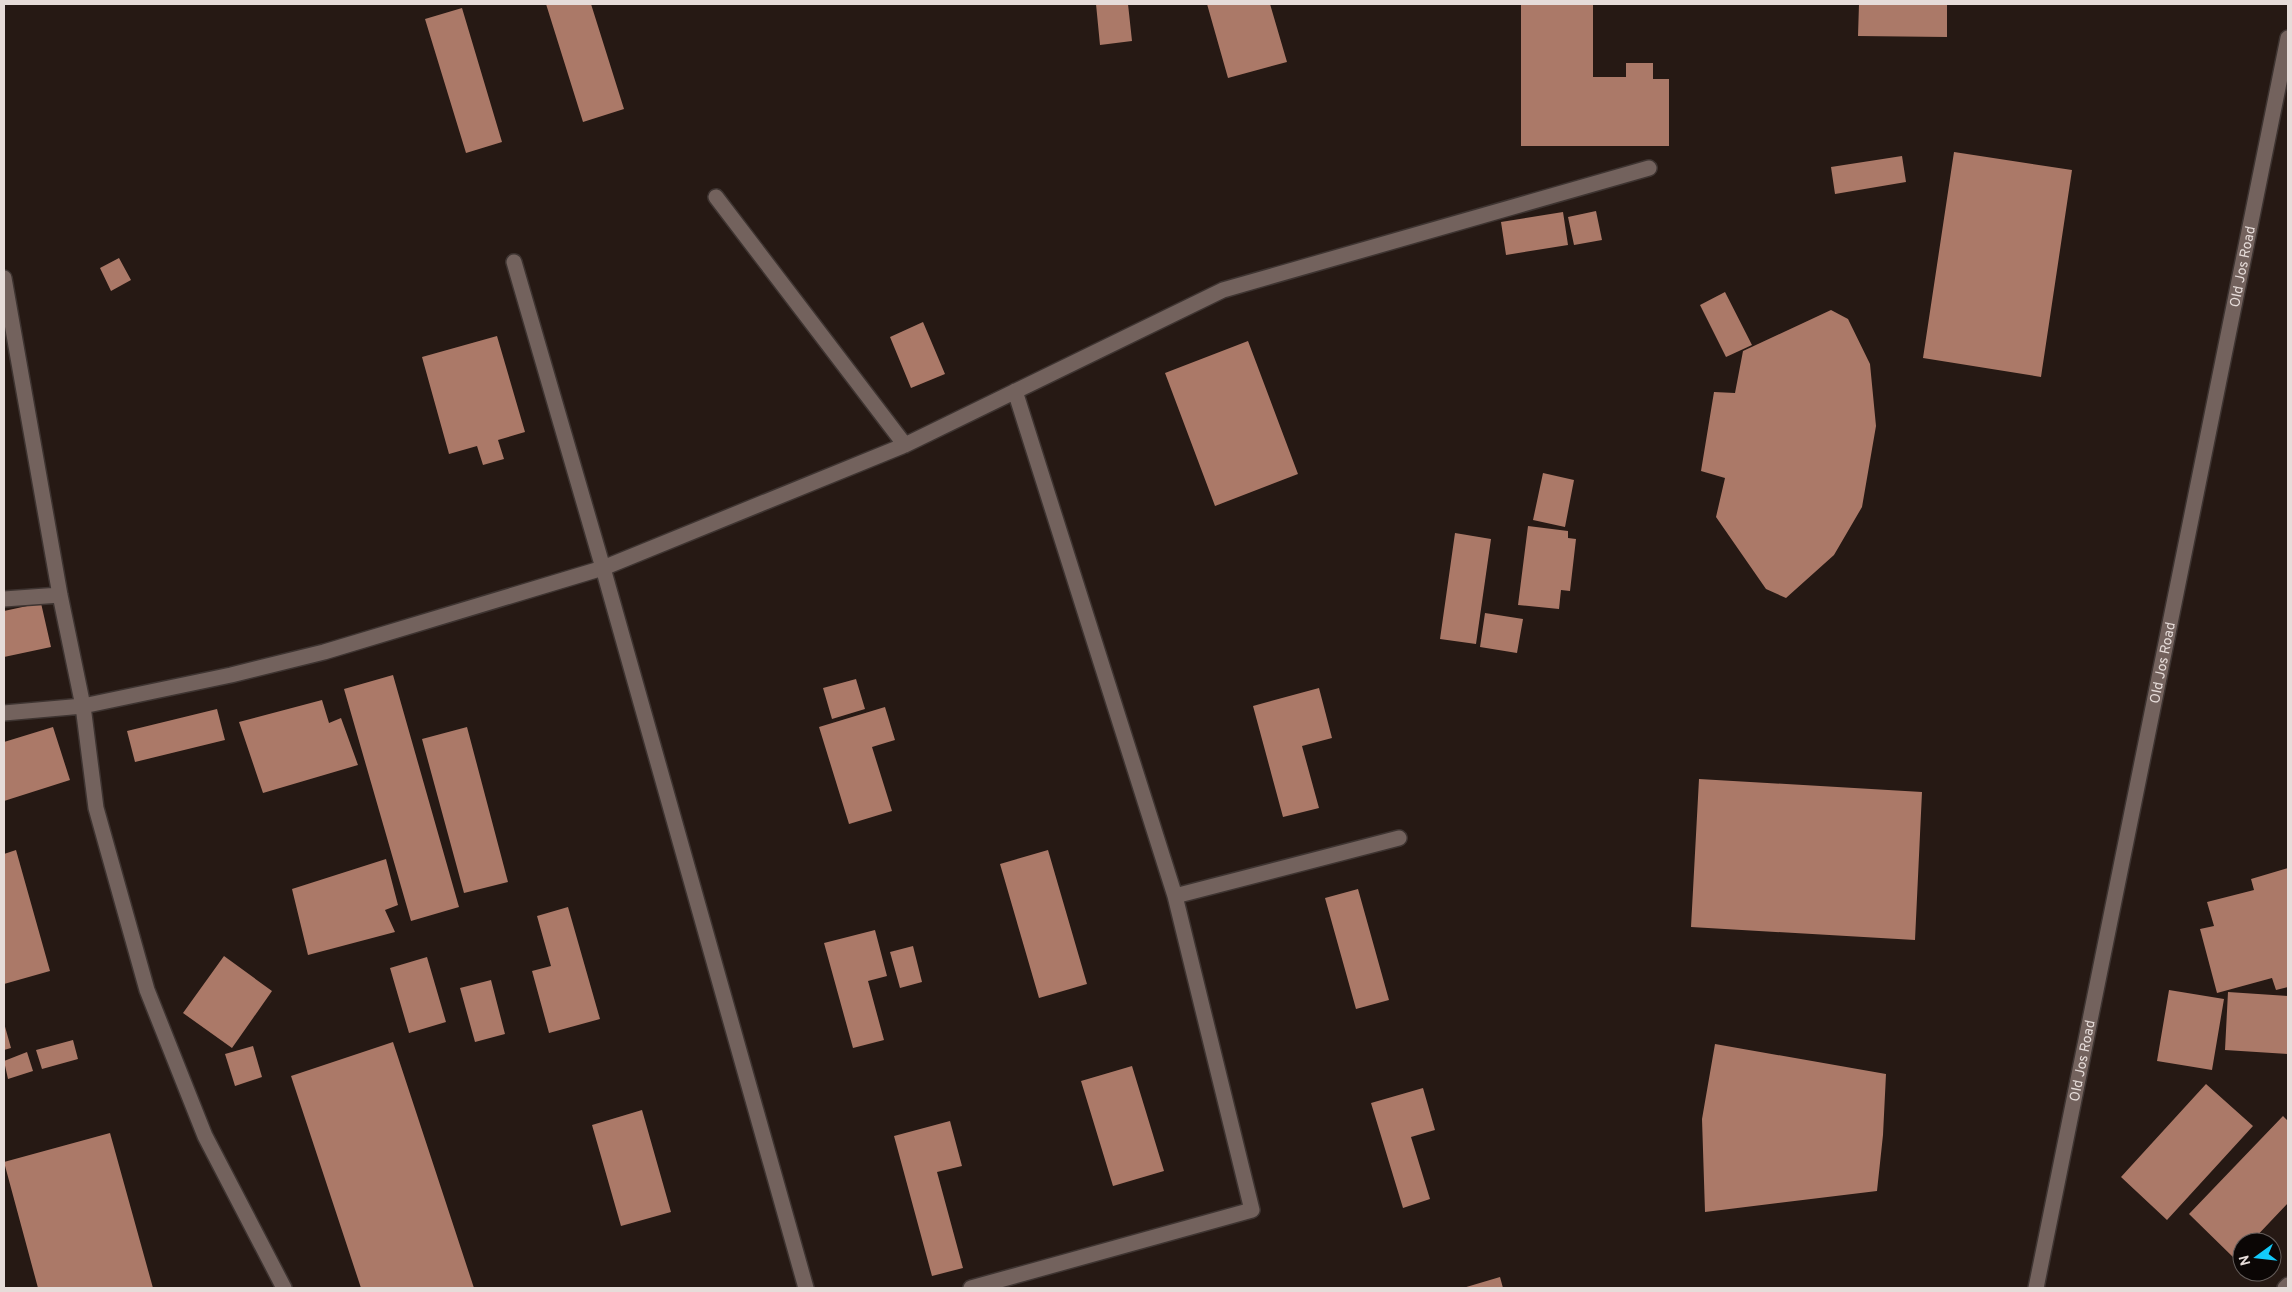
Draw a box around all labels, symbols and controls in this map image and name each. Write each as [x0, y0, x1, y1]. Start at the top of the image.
street label: Old Jos Road [2227, 225, 2260, 309]
street label: Old Jos Road [2147, 621, 2180, 705]
street label: Old Jos Road [2067, 1019, 2100, 1103]
north arrow [2232, 1232, 2282, 1282]
text: N [2236, 1253, 2255, 1267]

